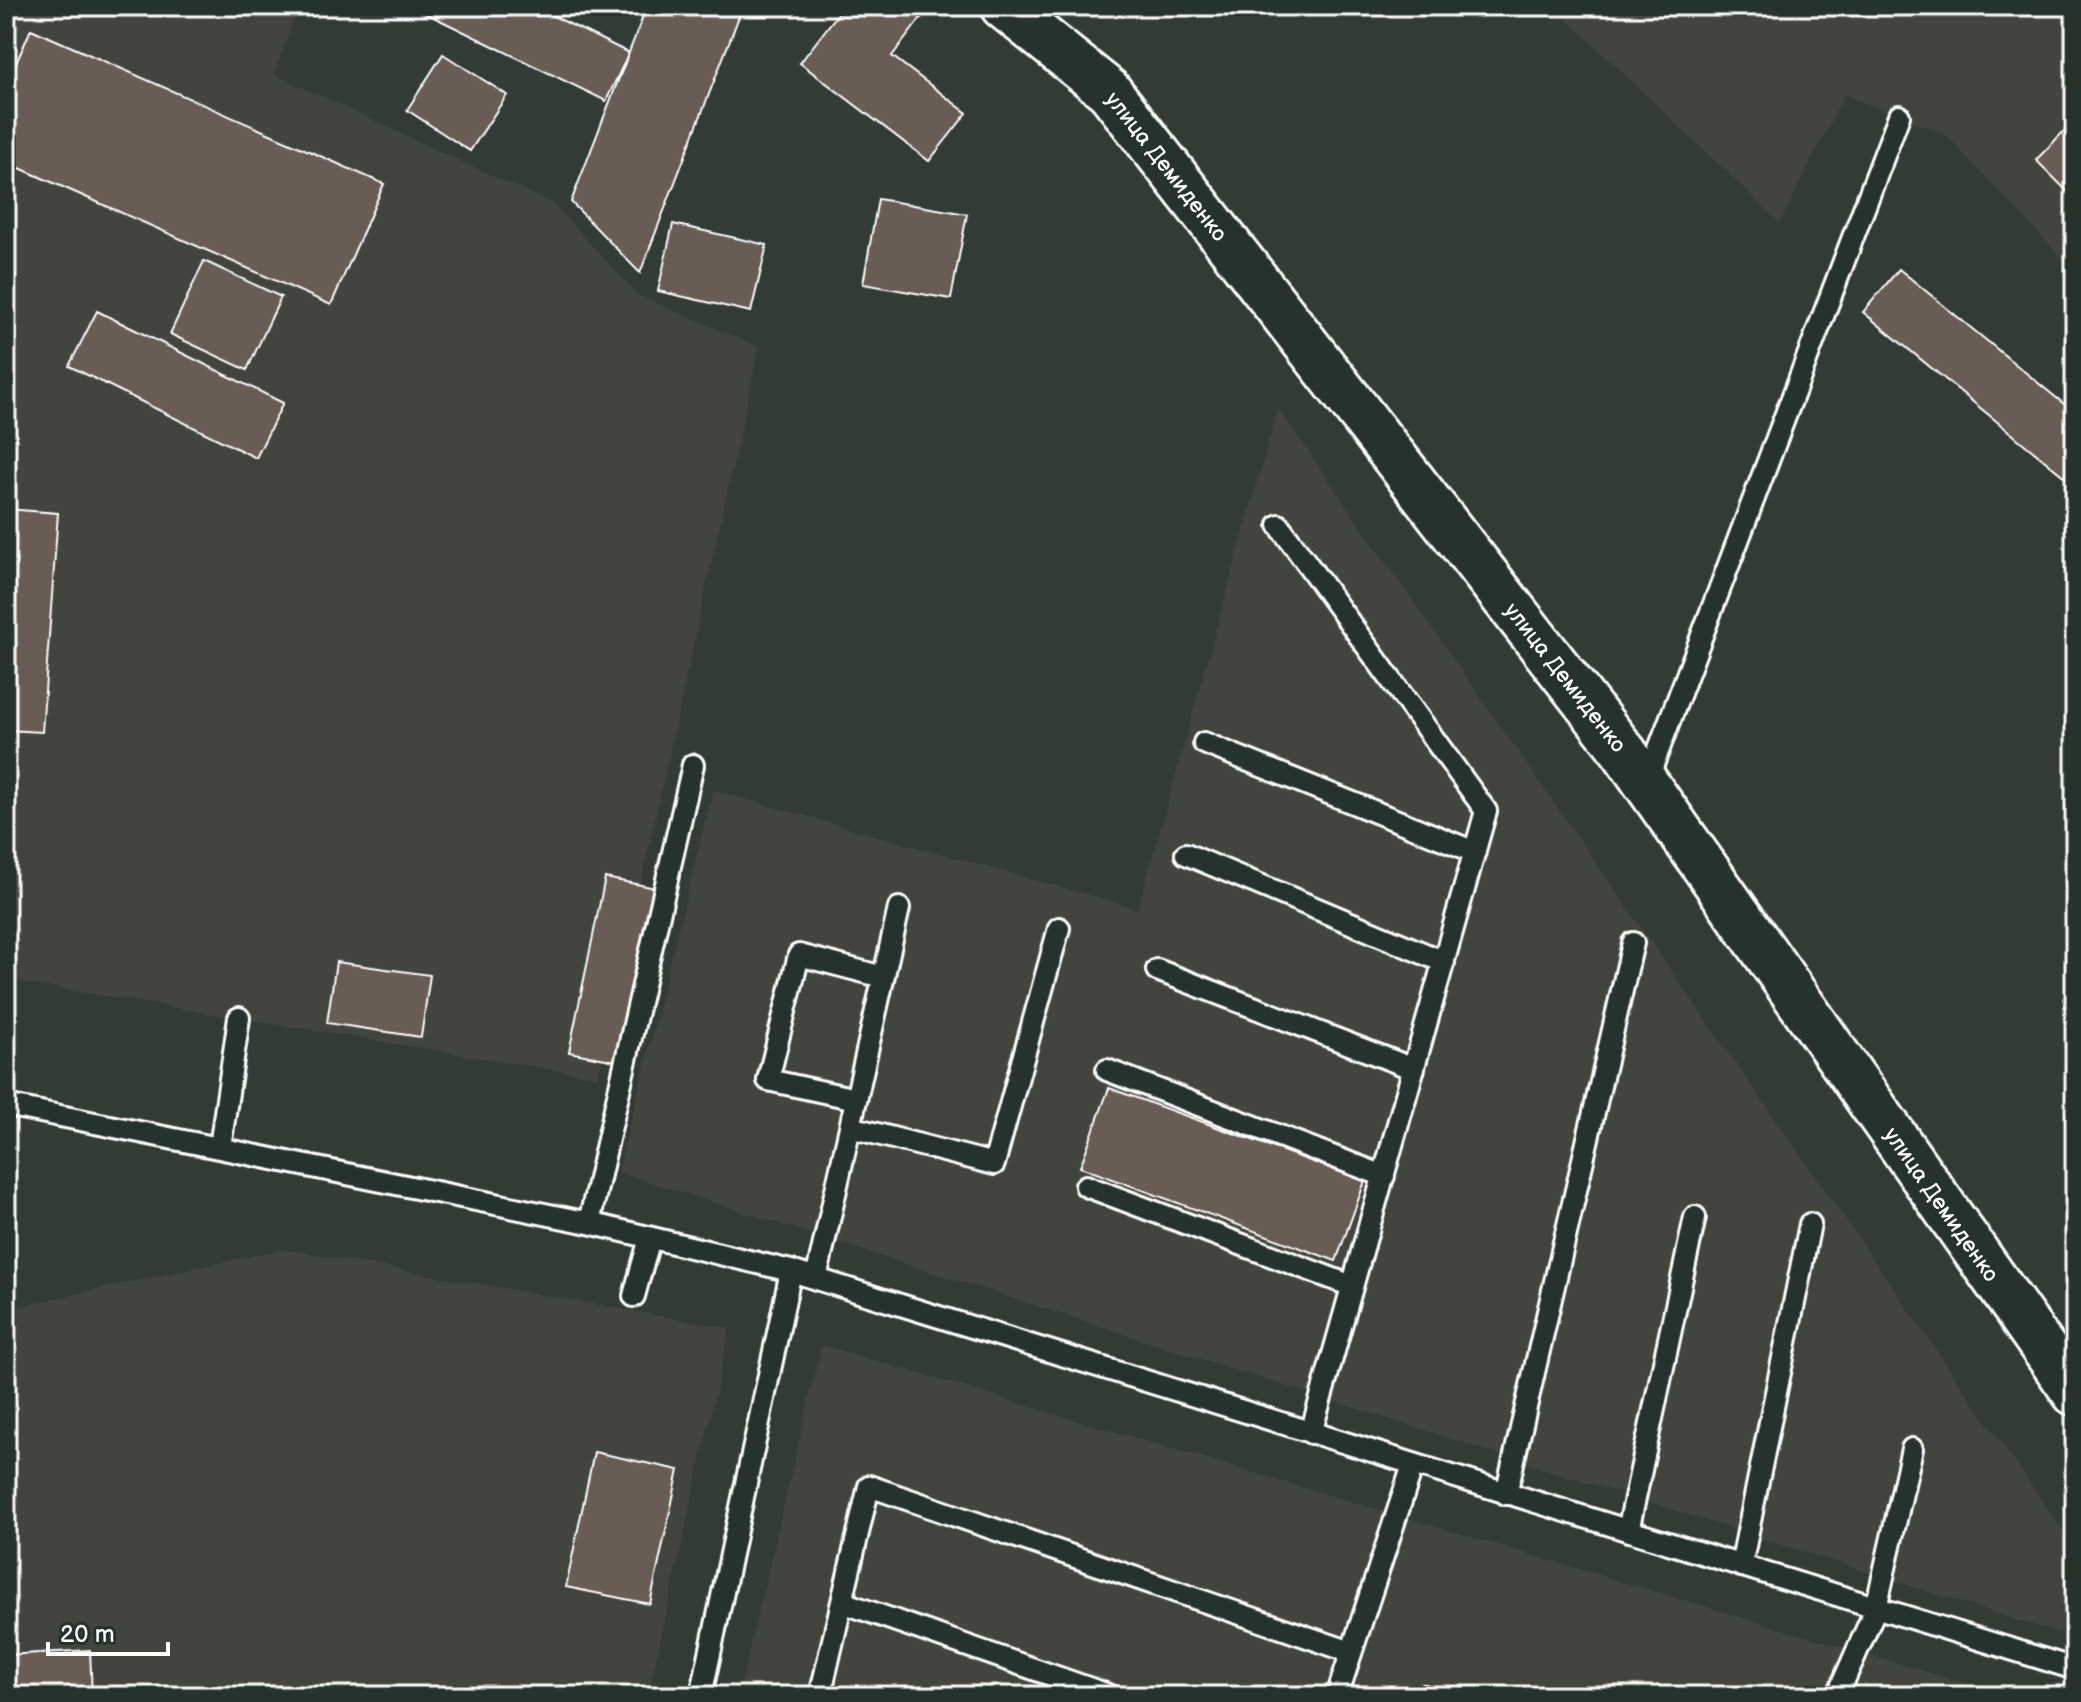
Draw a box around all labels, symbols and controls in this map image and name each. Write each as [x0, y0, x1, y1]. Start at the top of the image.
street label: улица Демиденко [1099, 87, 1233, 247]
street label: улица Демиденко [1498, 598, 1632, 758]
street label: улица Демиденко [1877, 1122, 2004, 1287]
scale bar [48, 1606, 168, 1656]
text: 20 m [60, 1620, 115, 1649]

